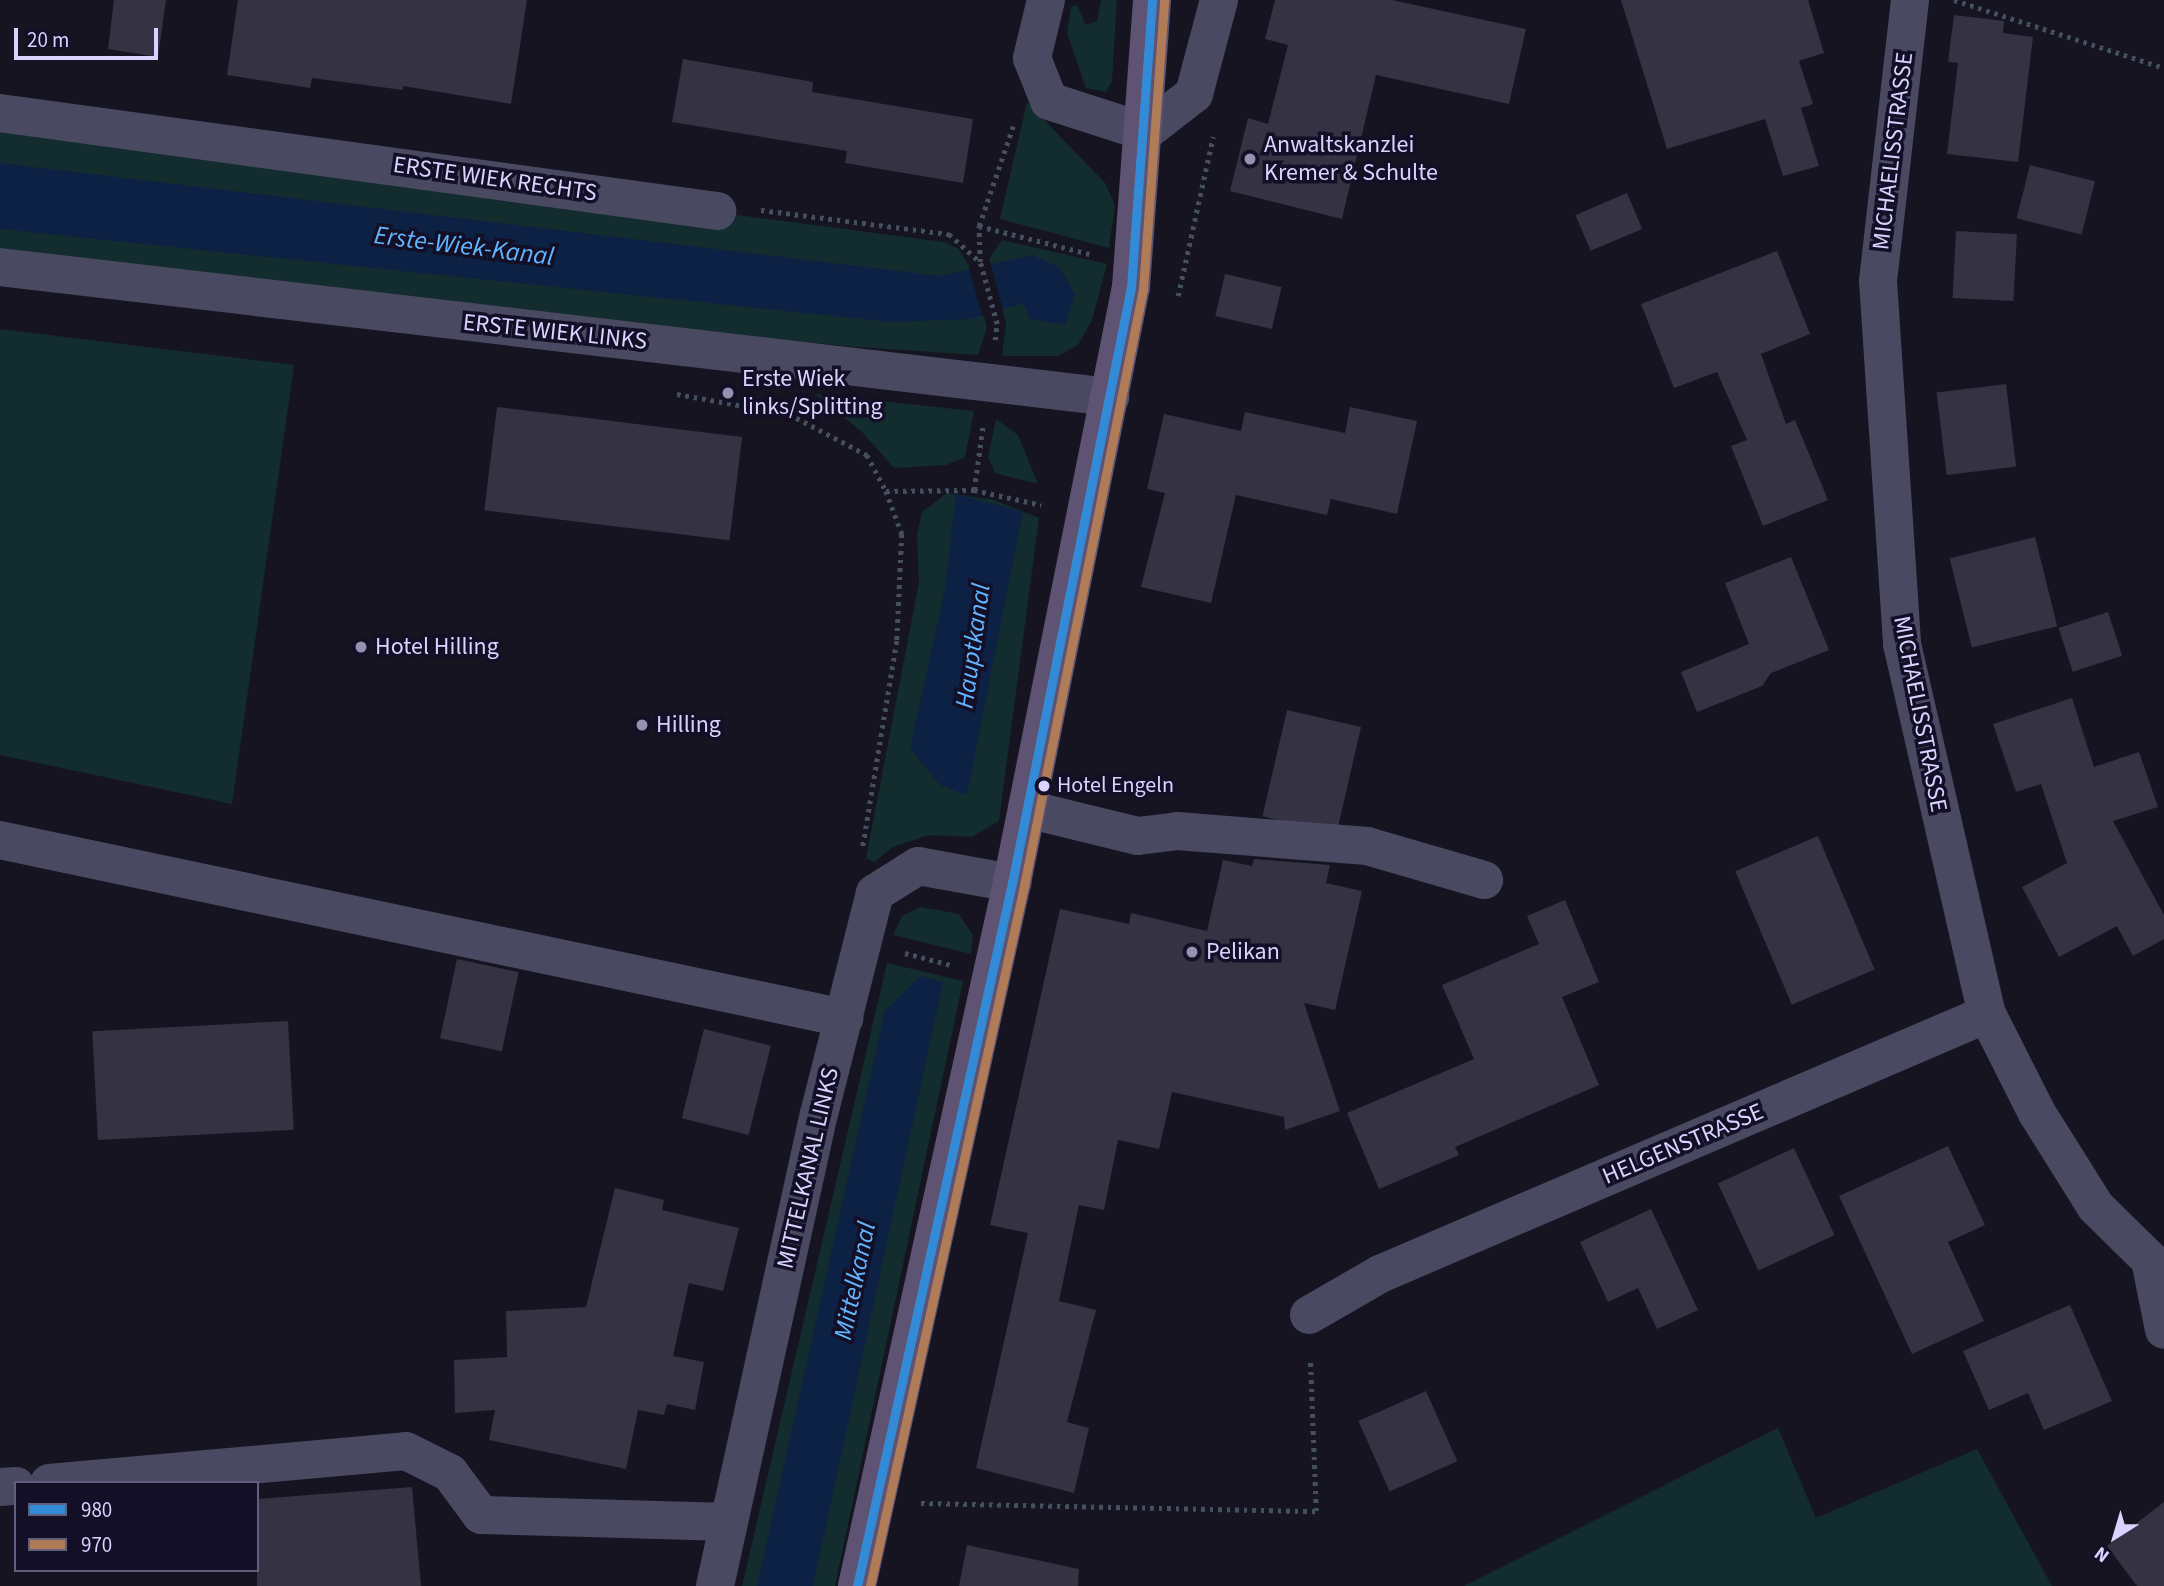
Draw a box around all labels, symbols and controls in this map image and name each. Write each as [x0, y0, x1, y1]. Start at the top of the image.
scale bar [18, 14, 161, 58]
text: 20 m [27, 25, 69, 55]
street label: MICHAELISSTRASSE [1867, 50, 1919, 252]
place label: Anwaltskanzlei Kremer & Schulte [1264, 131, 1438, 187]
street label: ERSTE WIEK RECHTS [391, 150, 599, 208]
marker: Anwaltskanzlei Kremer & Schulte [1242, 151, 1258, 167]
water label: Erste-Wiek-Kanal [372, 220, 556, 272]
street label: ERSTE WIEK LINKS [461, 308, 649, 356]
place label: Erste Wiek links/Splitting [742, 365, 883, 421]
marker: Erste Wiek links/Splitting [720, 385, 736, 401]
water label: Hauptkanal [949, 581, 997, 711]
street label: MICHAELISSTRASSE [1887, 614, 1953, 814]
place label: Hotel Hilling [375, 633, 499, 661]
marker: Hotel Hilling [353, 639, 369, 655]
place label: Hilling [656, 711, 721, 739]
marker: Hilling [634, 717, 650, 733]
place label: Hotel Engeln [1057, 773, 1174, 799]
marker: Hotel Engeln [1037, 779, 1051, 793]
place label: Pelikan [1206, 938, 1280, 966]
marker: Pelikan [1184, 944, 1200, 960]
street label: MITTELKANAL LINKS [771, 1065, 845, 1271]
street label: HELGENSTRASSE [1598, 1097, 1768, 1191]
water label: Mittelkanal [827, 1219, 883, 1343]
legend [14, 1481, 259, 1572]
text: 980 [81, 1495, 112, 1525]
north arrow [2080, 1502, 2150, 1572]
text: 970 [81, 1530, 112, 1560]
text: N [2089, 1540, 2115, 1569]

